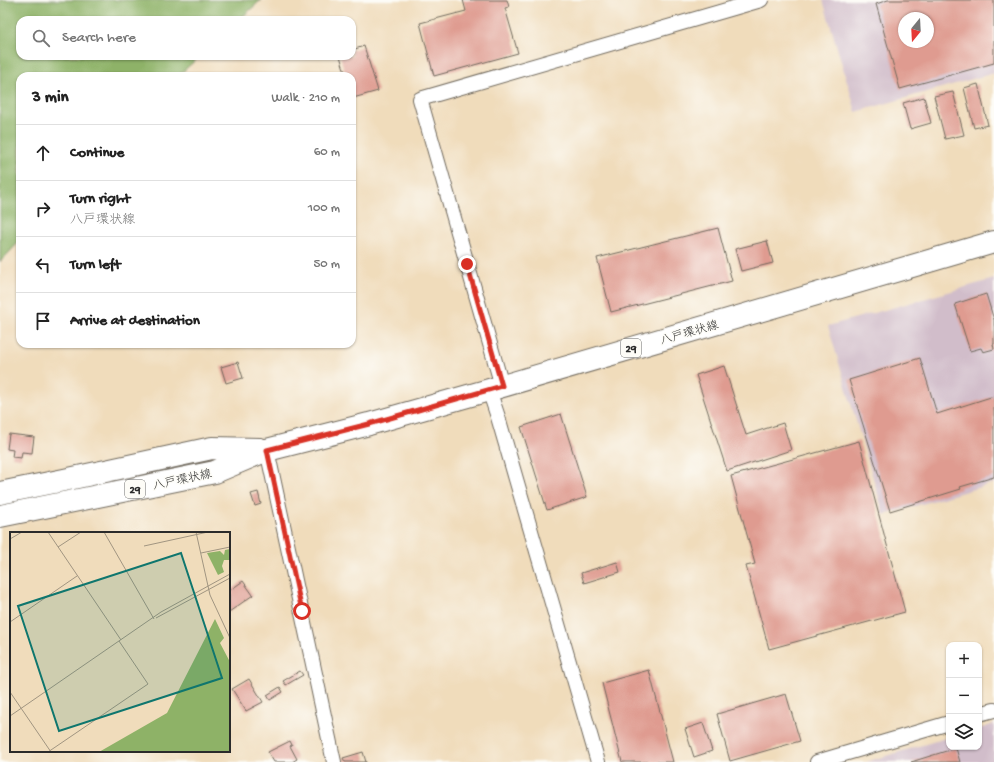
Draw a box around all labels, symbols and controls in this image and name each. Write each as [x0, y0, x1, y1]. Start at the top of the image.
north arrow [898, 12, 934, 48]
search box [16, 16, 356, 60]
icon: search [30, 27, 52, 49]
text: Search here [62, 29, 136, 47]
text: 3 min [32, 88, 69, 108]
text: Walk · 210 m [272, 91, 340, 106]
icon: ahead [32, 142, 54, 164]
text: Continue [70, 144, 124, 162]
text: 60 m [314, 145, 340, 160]
text: Turn right [70, 190, 130, 208]
icon: right [32, 198, 54, 220]
text: 100 m [308, 201, 340, 216]
text: 八戸環状線 [70, 213, 135, 228]
icon: left [32, 254, 54, 276]
route end [458, 255, 476, 273]
text: Turn left [70, 256, 121, 274]
text: 50 m [313, 257, 340, 272]
icon: arrive [32, 310, 54, 332]
text: Arrive at destination [70, 312, 200, 330]
street label: 八戸環状線 [659, 318, 720, 349]
road number: 29 [621, 339, 641, 357]
street label: 八戸環状線 [151, 467, 213, 494]
road number: 29 [125, 480, 145, 498]
inset map [10, 532, 230, 752]
route start [293, 602, 311, 620]
map controls [946, 642, 982, 750]
button: + [946, 642, 982, 678]
button: − [946, 678, 982, 714]
button: layers [946, 714, 982, 750]

